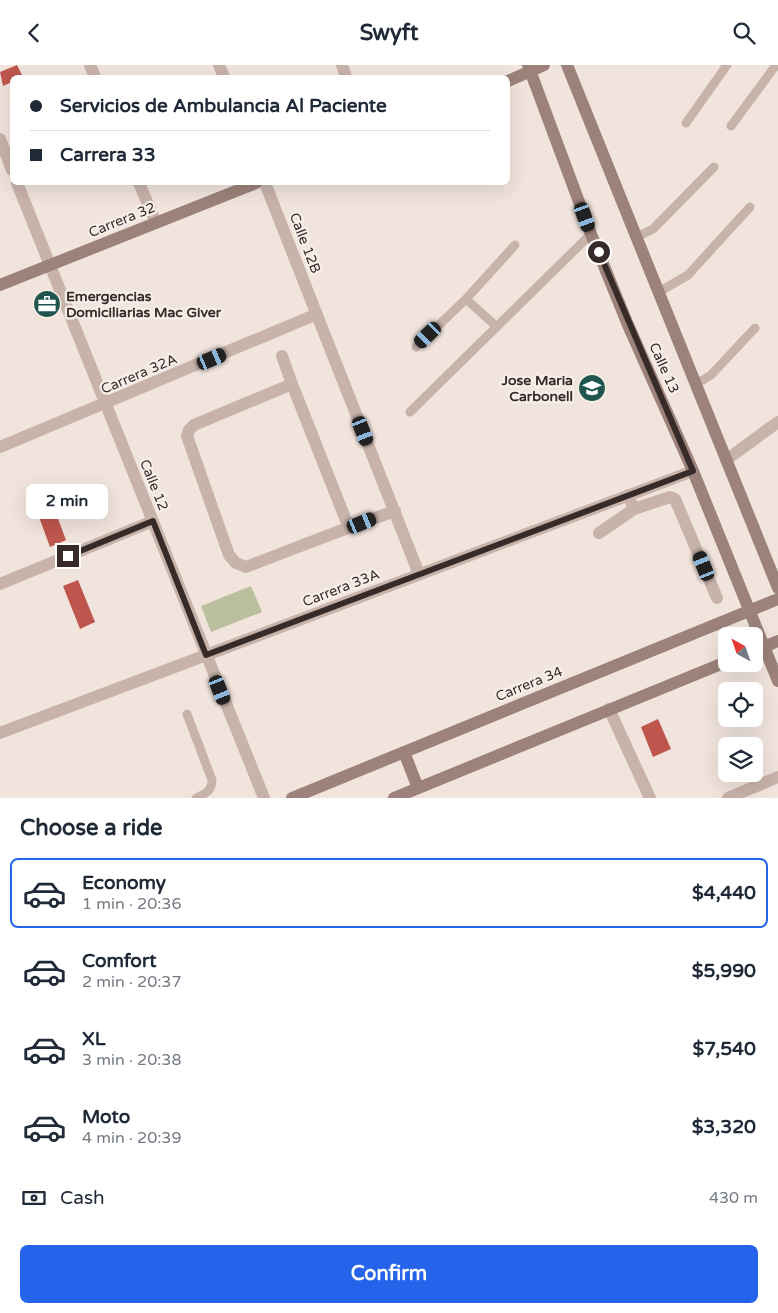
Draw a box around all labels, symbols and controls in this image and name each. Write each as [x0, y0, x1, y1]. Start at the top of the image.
icon: back [20, 19, 48, 47]
icon: search [730, 19, 758, 47]
text: Swyft [360, 20, 418, 46]
text: Servicios de Ambulancia Al Paciente [60, 95, 387, 117]
text: Carrera 33 [60, 144, 156, 166]
street label: Carrera 32 [86, 199, 158, 241]
car [572, 200, 597, 234]
street label: Calle 12B [286, 210, 324, 276]
route start [588, 241, 610, 263]
place label: Emergencias Domiciliarias Mac Giver [66, 288, 222, 321]
office icon: Emergencias Domiciliarias Mac Giver [32, 289, 62, 319]
car [411, 319, 444, 351]
street label: Calle 13 [645, 340, 683, 396]
car [195, 346, 228, 372]
street label: Carrera 32A [98, 350, 180, 398]
place label: Jose Maria Carbonell [501, 372, 573, 405]
school or university icon: Jose Maria Carbonell [577, 373, 607, 403]
car [350, 414, 375, 448]
street label: Calle 12 [136, 457, 172, 513]
callout: 2 min [27, 483, 109, 519]
text: 2 min [46, 491, 88, 511]
car [345, 510, 378, 536]
route end [57, 545, 79, 567]
car [691, 549, 716, 583]
street label: Carrera 33A [300, 566, 382, 610]
north arrow [718, 627, 762, 673]
map controls [718, 627, 763, 782]
street label: Carrera 34 [493, 663, 565, 705]
car [207, 673, 232, 707]
button: locate [718, 682, 763, 727]
button: layers [718, 737, 763, 782]
text: Choose a ride [20, 815, 163, 841]
icon: car [22, 871, 67, 916]
text: Economy [82, 872, 166, 894]
text: $4,440 [692, 882, 756, 904]
text: 1 min · 20:36 [82, 894, 181, 914]
icon: car [22, 949, 67, 994]
text: Comfort [82, 950, 156, 972]
text: $5,990 [692, 960, 756, 982]
text: 2 min · 20:37 [82, 972, 181, 992]
icon: car [22, 1027, 67, 1072]
text: XL [82, 1028, 106, 1050]
text: $7,540 [693, 1038, 756, 1060]
text: 3 min · 20:38 [82, 1050, 181, 1070]
icon: car [22, 1105, 67, 1150]
text: Moto [82, 1106, 130, 1128]
text: $3,320 [692, 1116, 756, 1138]
text: 4 min · 20:39 [82, 1128, 181, 1148]
icon: cash [20, 1184, 48, 1212]
text: Cash [60, 1187, 105, 1209]
text: 430 m [709, 1188, 758, 1208]
button: Confirm [20, 1245, 758, 1303]

